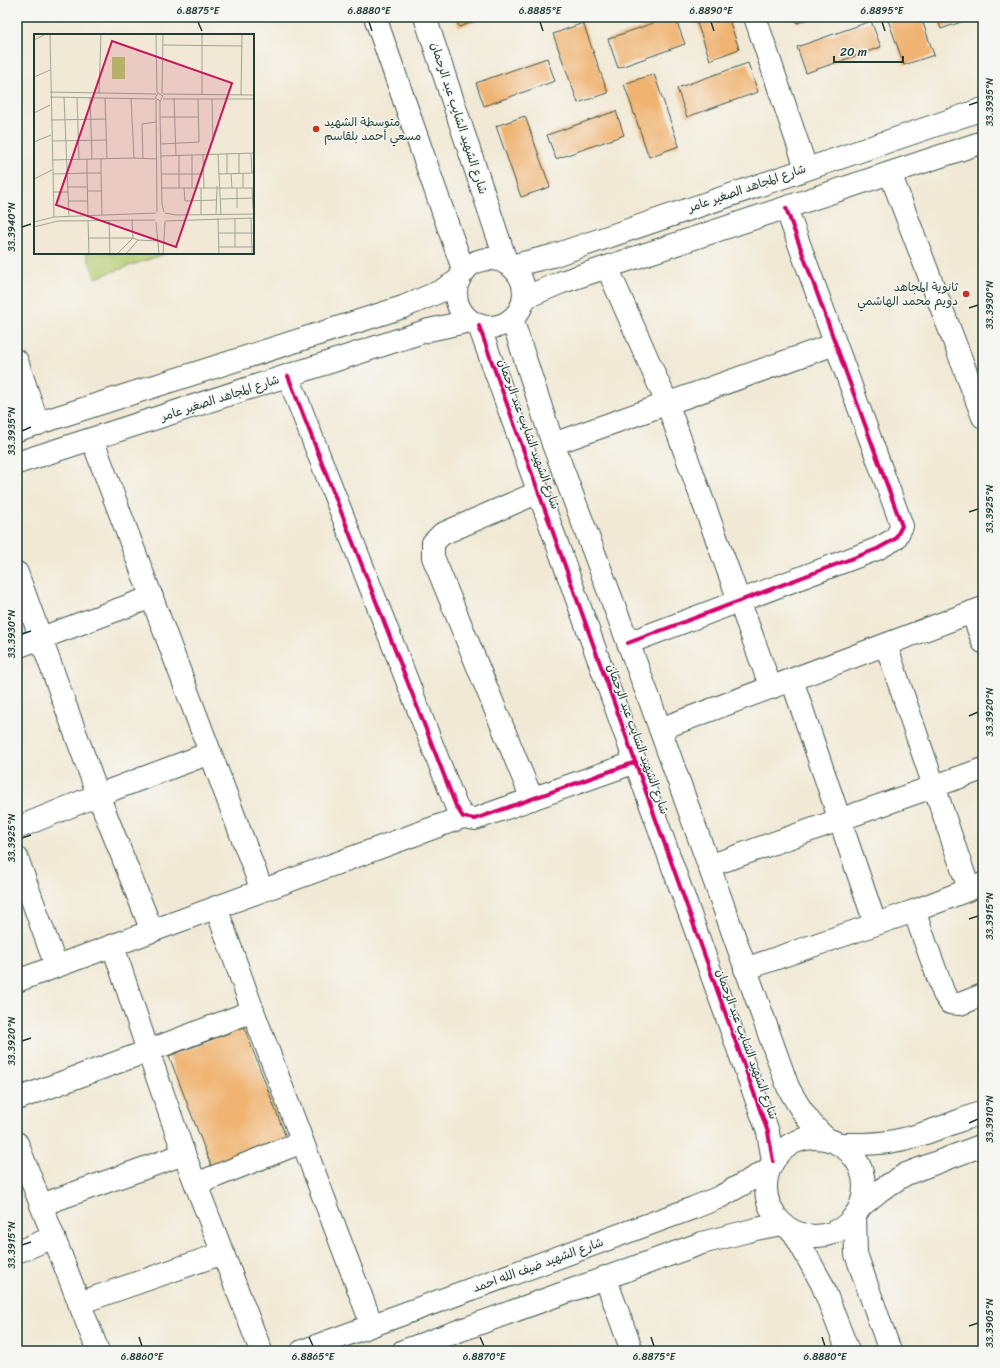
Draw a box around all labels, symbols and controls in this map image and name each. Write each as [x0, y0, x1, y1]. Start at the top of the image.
text: 6.8875°E [177, 2, 221, 20]
text: 6.8880°E [348, 2, 392, 20]
text: 6.8885°E [519, 2, 563, 20]
text: 6.8890°E [689, 2, 734, 20]
text: 6.8895°E [861, 2, 905, 20]
inset map [34, 34, 254, 254]
scale bar [834, 38, 903, 64]
street label: شارع الشهيد الشايب عبد الرحمان [424, 39, 494, 197]
text: 20 m [840, 41, 867, 63]
text: 33.3935°N [981, 78, 999, 126]
place label: متوسطة الشهيد مسعي أحمد بلقاسم [324, 111, 421, 147]
marker: متوسطة الشهيد مسعي أحمد بلقاسم [311, 124, 321, 134]
street label: شارع المجاهد الصغير عامر [684, 157, 809, 219]
text: 33.3940°N [3, 202, 21, 252]
place label: ثانوية المجاهد دويم محمد الهاشمي [857, 276, 959, 312]
text: 33.3930°N [981, 281, 999, 329]
marker: ثانوية المجاهد دويم محمد الهاشمي [961, 289, 971, 299]
street label: شارع الشهيد الشايب عبد الرحمان [491, 356, 567, 512]
street label: شارع المجاهد الصغير عامر [157, 368, 282, 428]
text: 33.3935°N [3, 407, 21, 455]
text: 33.3925°N [981, 485, 999, 533]
text: 33.3930°N [3, 610, 21, 658]
street label: شارع الشهيد الشايب عبد الرحمان [600, 661, 676, 817]
text: 33.3920°N [981, 687, 999, 736]
text: 33.3925°N [3, 814, 21, 862]
text: 33.3915°N [981, 892, 999, 940]
street label: شارع الشهيد الشايب عبد الرحمان [709, 966, 785, 1122]
text: 33.3920°N [3, 1016, 21, 1065]
text: 33.3910°N [981, 1095, 999, 1143]
text: 33.3915°N [3, 1221, 21, 1269]
street label: شارع الشهيد ضيف الله احمد [469, 1231, 607, 1299]
text: 33.3905°N [981, 1298, 999, 1348]
text: 6.8860°E [121, 1348, 165, 1366]
text: 6.8865°E [292, 1348, 336, 1366]
text: 6.8870°E [463, 1348, 507, 1366]
text: 6.8875°E [633, 1348, 677, 1366]
text: 6.8880°E [804, 1348, 848, 1366]

